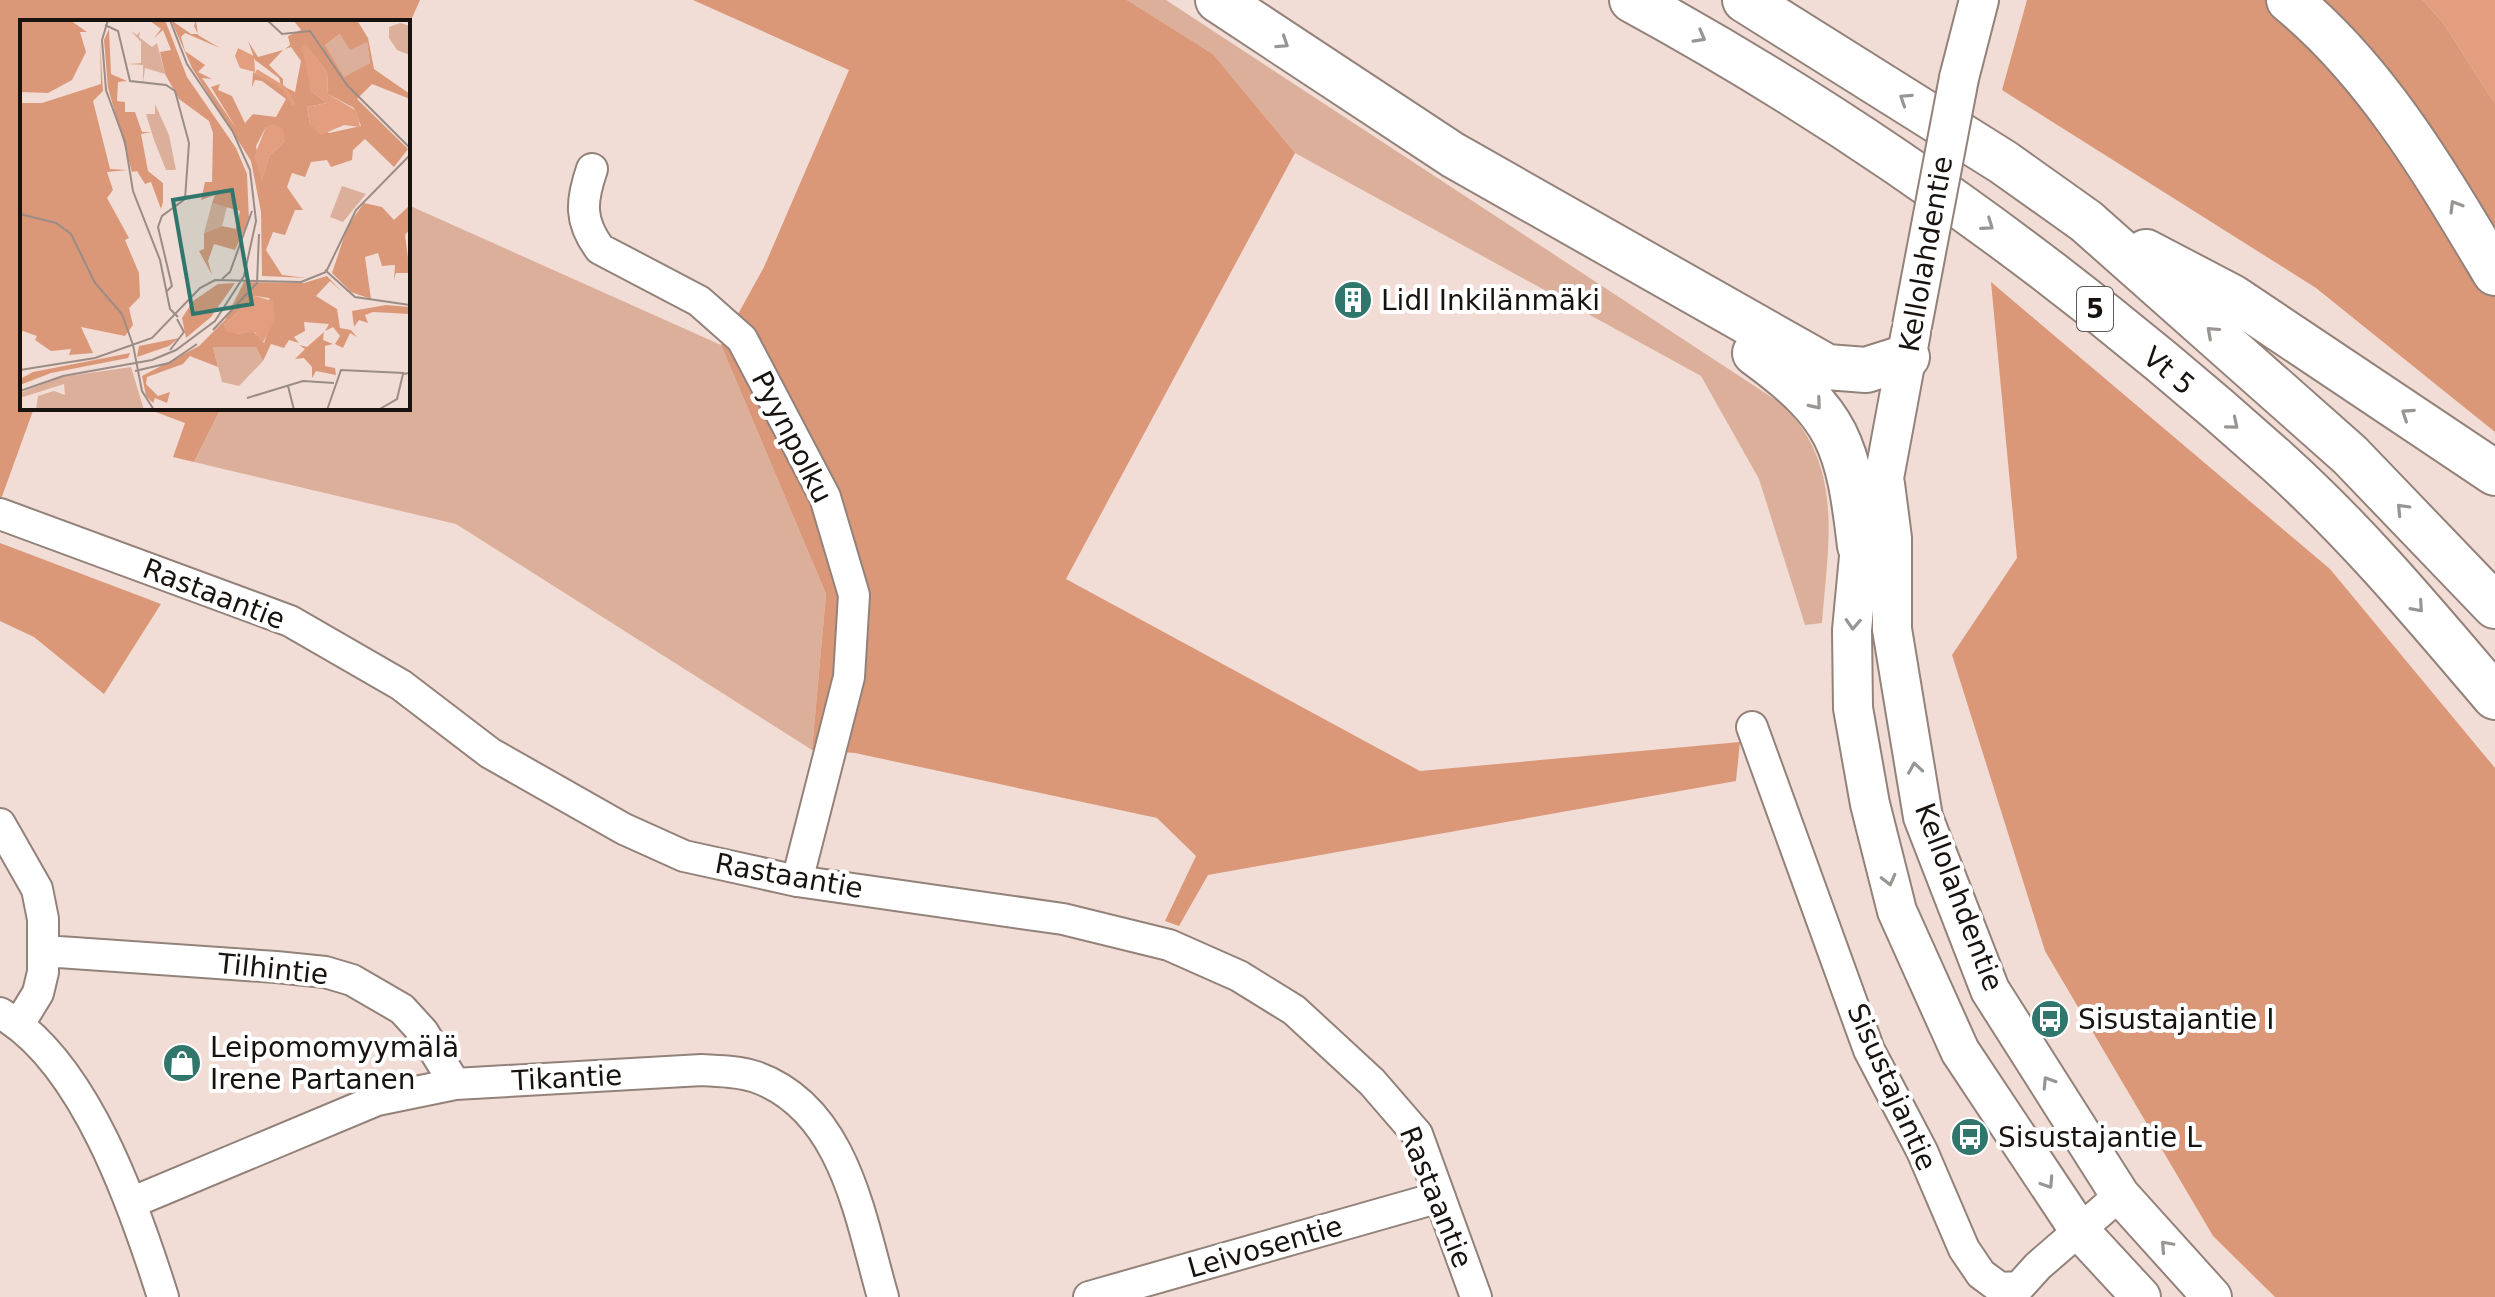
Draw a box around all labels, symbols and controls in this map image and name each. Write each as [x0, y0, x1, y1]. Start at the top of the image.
inset map [20, 20, 410, 410]
one-way arrow [1692, 28, 1706, 43]
one-way arrow [1274, 33, 1288, 48]
one-way arrow [1899, 94, 1914, 109]
street label: Kellolahdentie [1893, 153, 1959, 355]
one-way arrow [2449, 200, 2465, 215]
one-way arrow [1979, 215, 1993, 230]
building icon: Lidl Inkilänmäki [1332, 279, 1374, 321]
place label: Lidl Inkilänmäki [1381, 284, 1600, 317]
road number: 5 [2077, 287, 2113, 331]
one-way arrow [2206, 328, 2221, 342]
street label: Vt 5 [2137, 340, 2201, 402]
street label: Pyynpolku [745, 366, 839, 508]
one-way arrow [1806, 394, 1821, 409]
one-way arrow [2402, 409, 2416, 424]
one-way arrow [2224, 414, 2238, 429]
one-way arrow [2397, 504, 2411, 518]
street label: Rastaantie [138, 552, 290, 636]
one-way arrow [2408, 598, 2422, 612]
one-way arrow [1845, 618, 1862, 631]
one-way arrow [1907, 761, 1924, 775]
street label: Kellolahdentie [1908, 799, 2010, 995]
street label: Rastaantie [712, 847, 866, 905]
one-way arrow [1880, 872, 1897, 886]
street label: Tilhintie [215, 947, 330, 991]
street label: Sisustajantie [1840, 998, 1944, 1176]
bus stop icon: Sisustajantie I [2029, 998, 2071, 1040]
place label: Sisustajantie I [2078, 1003, 2274, 1036]
place label: Leipomomyymälä Irene Partanen [210, 1031, 459, 1096]
shop icon: Leipomomyymälä Irene Partanen [161, 1042, 203, 1084]
street label: Tikantie [510, 1059, 623, 1097]
one-way arrow [2043, 1076, 2058, 1091]
bus stop icon: Sisustajantie L [1949, 1116, 1991, 1158]
street label: Rastaantie [1393, 1121, 1479, 1273]
place label: Sisustajantie L [1998, 1121, 2202, 1154]
one-way arrow [2038, 1174, 2053, 1189]
street label: Leivosentie [1184, 1209, 1346, 1285]
one-way arrow [2161, 1241, 2175, 1256]

